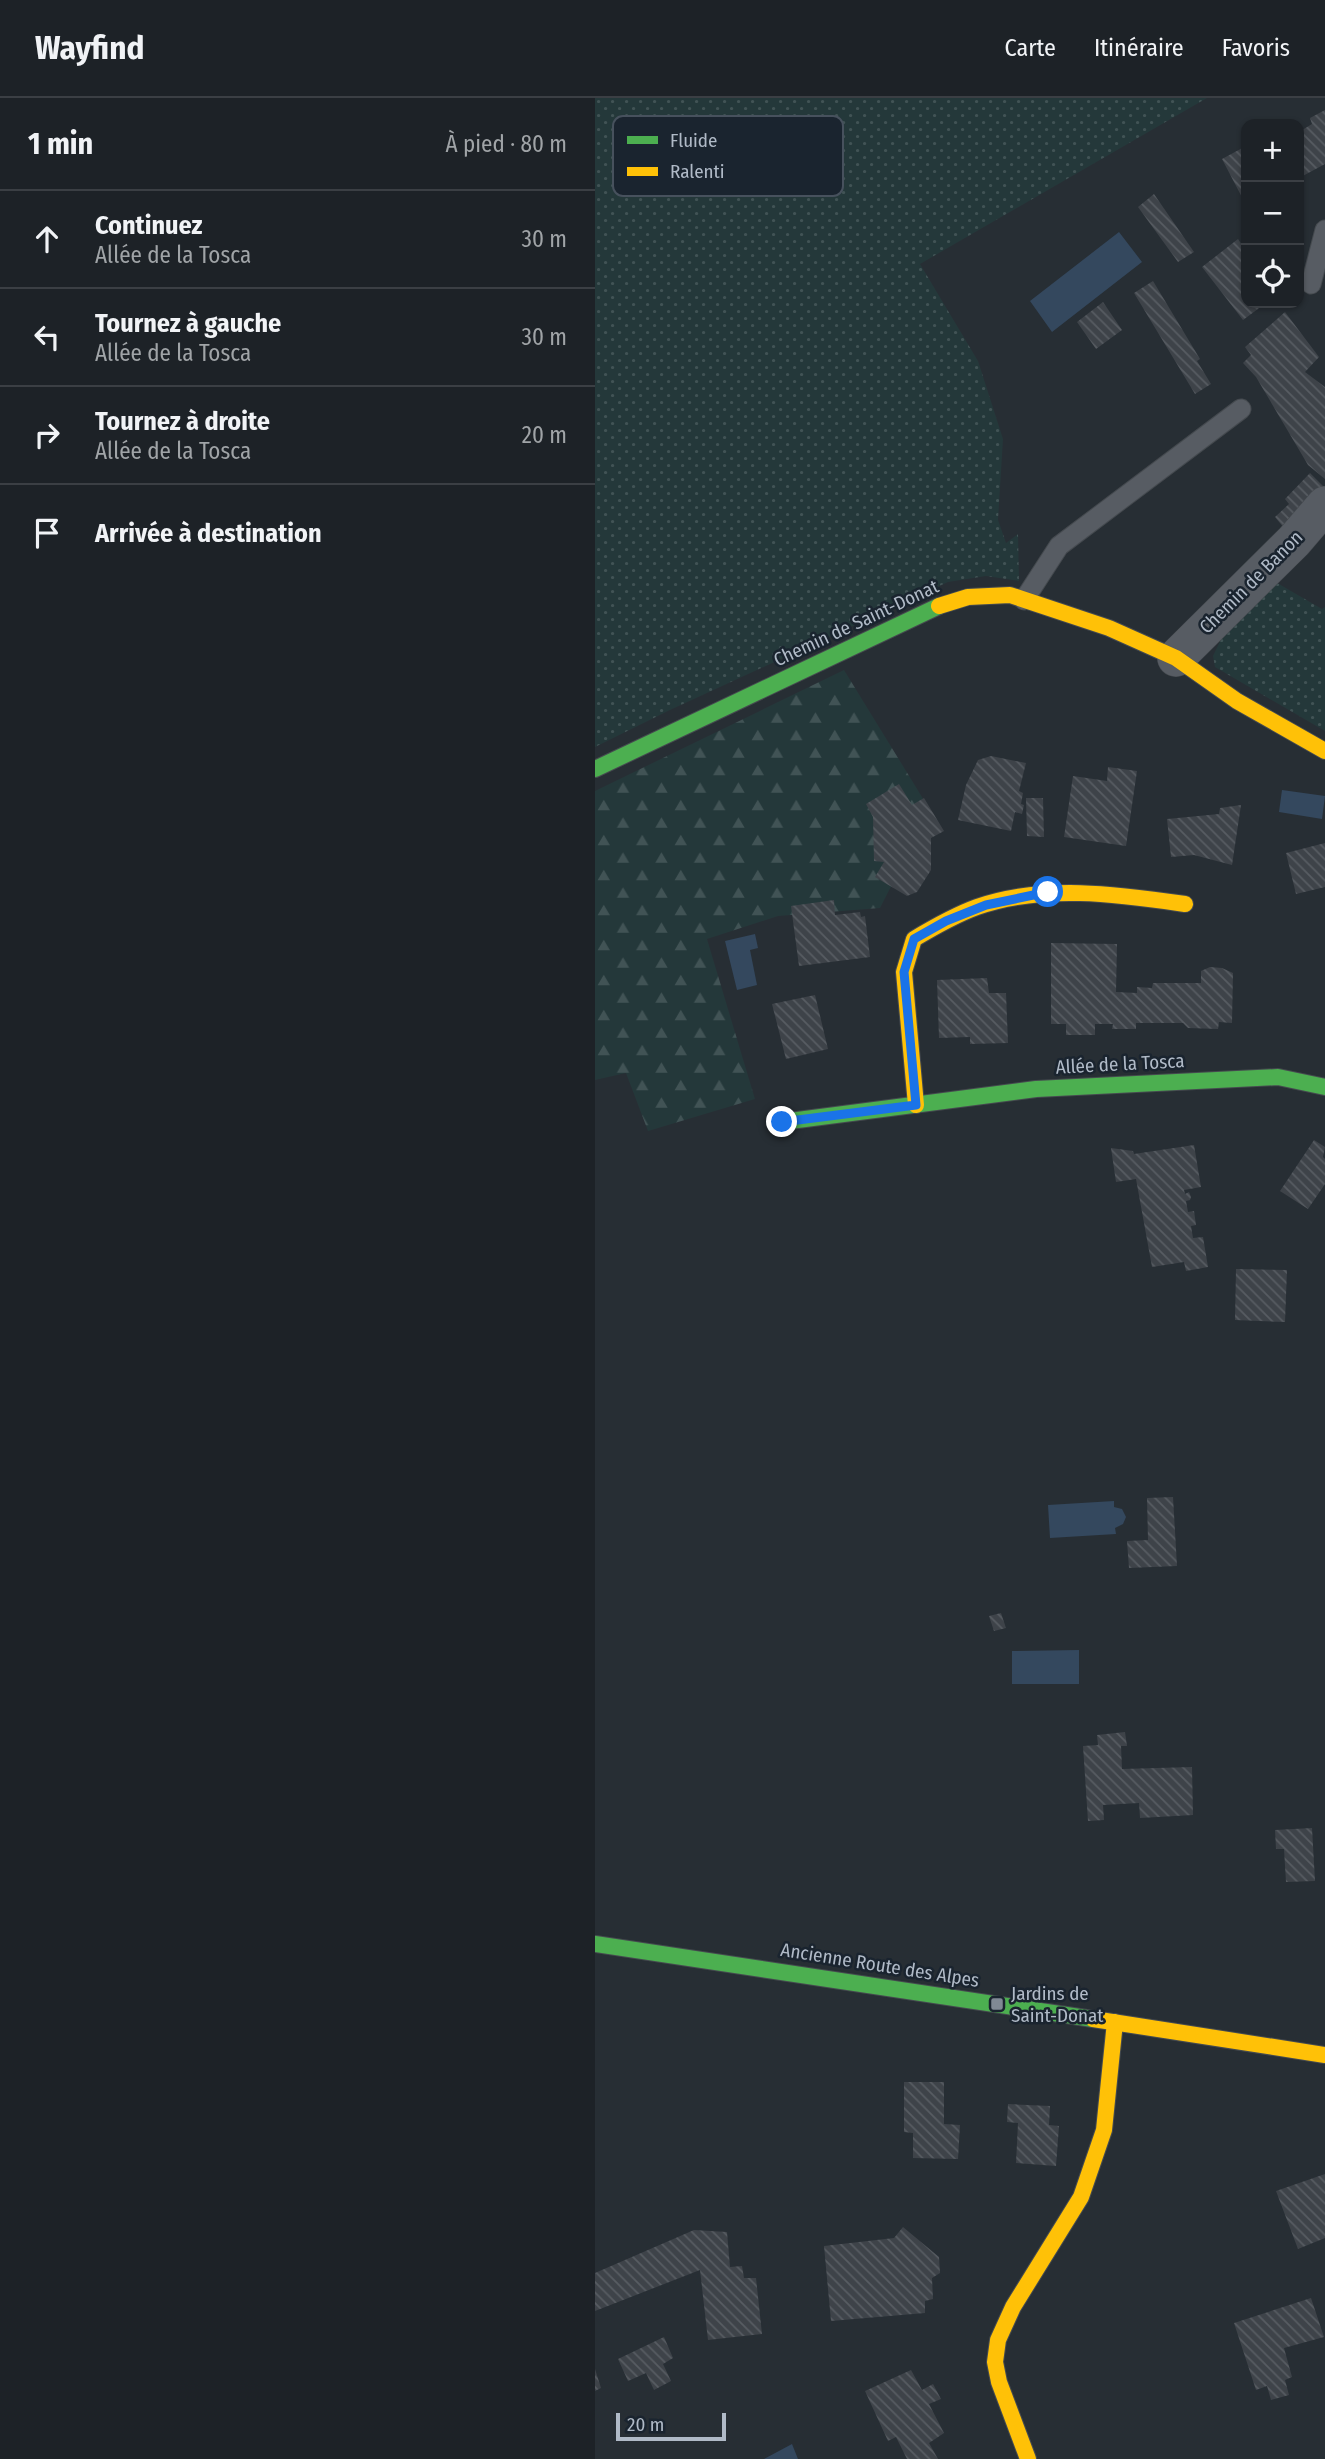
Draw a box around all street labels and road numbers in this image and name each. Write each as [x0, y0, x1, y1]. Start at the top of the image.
street label: Chemin de Banon [1195, 526, 1307, 638]
street label: Chemin de Saint-Donat [770, 574, 943, 671]
street label: Allée de la Tosca [1055, 1049, 1185, 1079]
street label: Ancienne Route des Alpes [779, 1938, 981, 1992]

